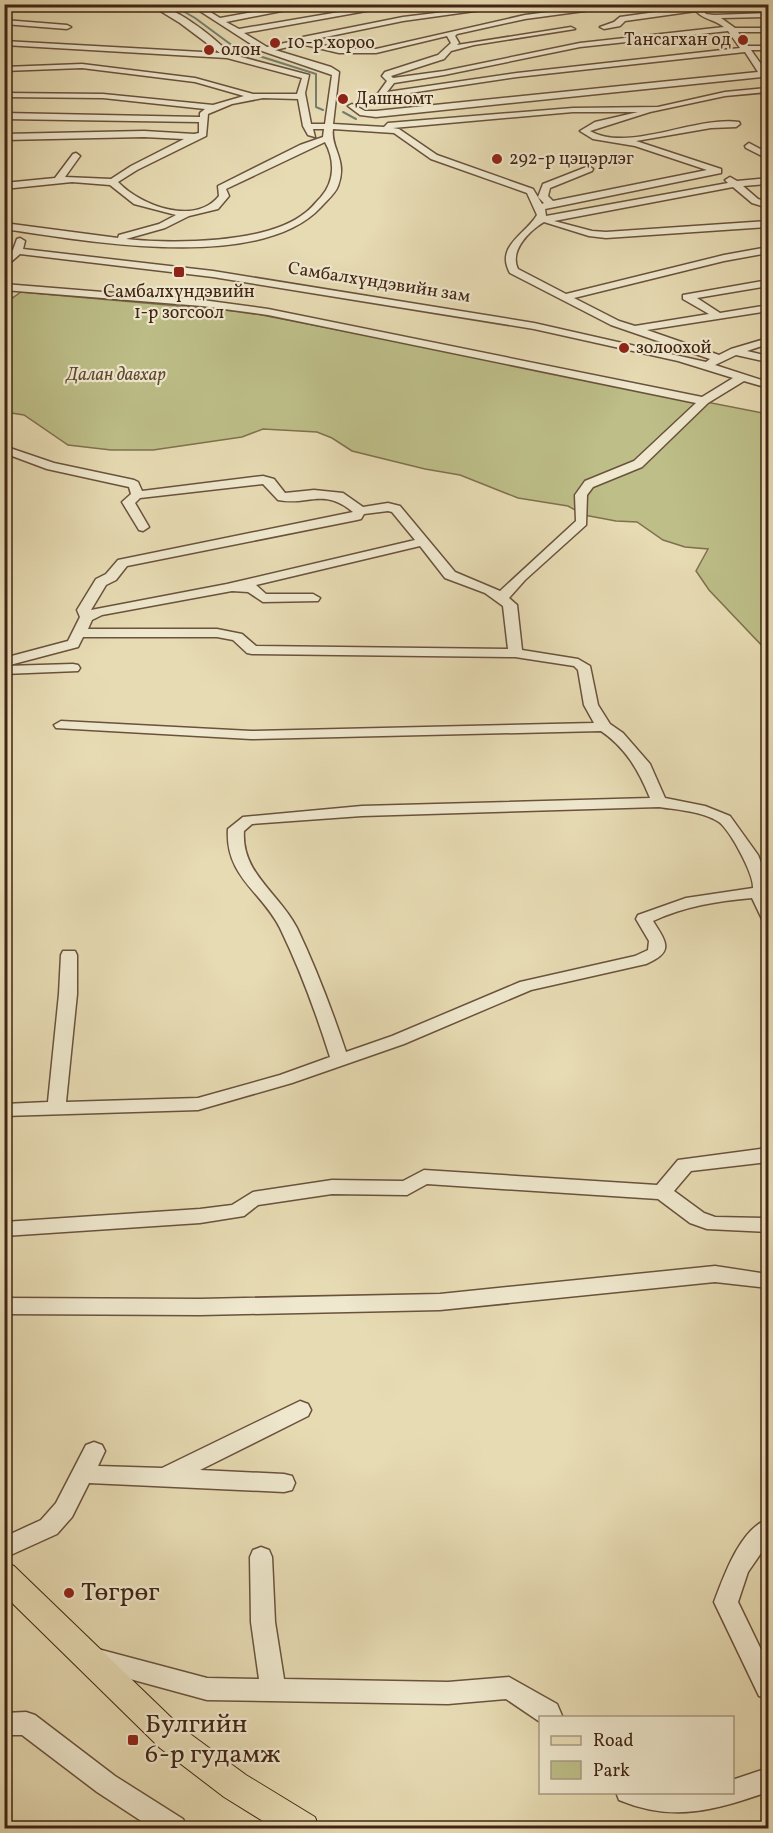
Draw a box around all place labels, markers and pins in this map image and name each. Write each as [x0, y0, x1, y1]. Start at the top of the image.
place label: Тансагхан од [624, 28, 731, 53]
place label: 10-р хороо [287, 31, 375, 56]
marker: Тансагхан од [736, 33, 750, 47]
marker: 10-р хороо [268, 36, 282, 50]
place label: олон [221, 38, 261, 63]
marker: олон [202, 43, 216, 57]
place label: Дашномт [355, 87, 433, 112]
marker: Дашномт [336, 92, 350, 106]
place label: 292-р цэцэрлэг [509, 147, 634, 172]
marker: 292-р цэцэрлэг [490, 152, 504, 166]
marker: Самбалхүндэвийн 1-р зогсоол [172, 265, 186, 279]
place label: Самбалхүндэвийн 1-р зогсоол [103, 280, 255, 326]
place label: золоохой [636, 336, 712, 361]
marker: золоохой [617, 341, 631, 355]
place label: Төгрөг [81, 1575, 160, 1611]
marker: Төгрөг [62, 1586, 76, 1600]
place label: Булгийн 6-р гудамж [145, 1707, 281, 1773]
marker: Булгийн 6-р гудамж [126, 1733, 140, 1747]

